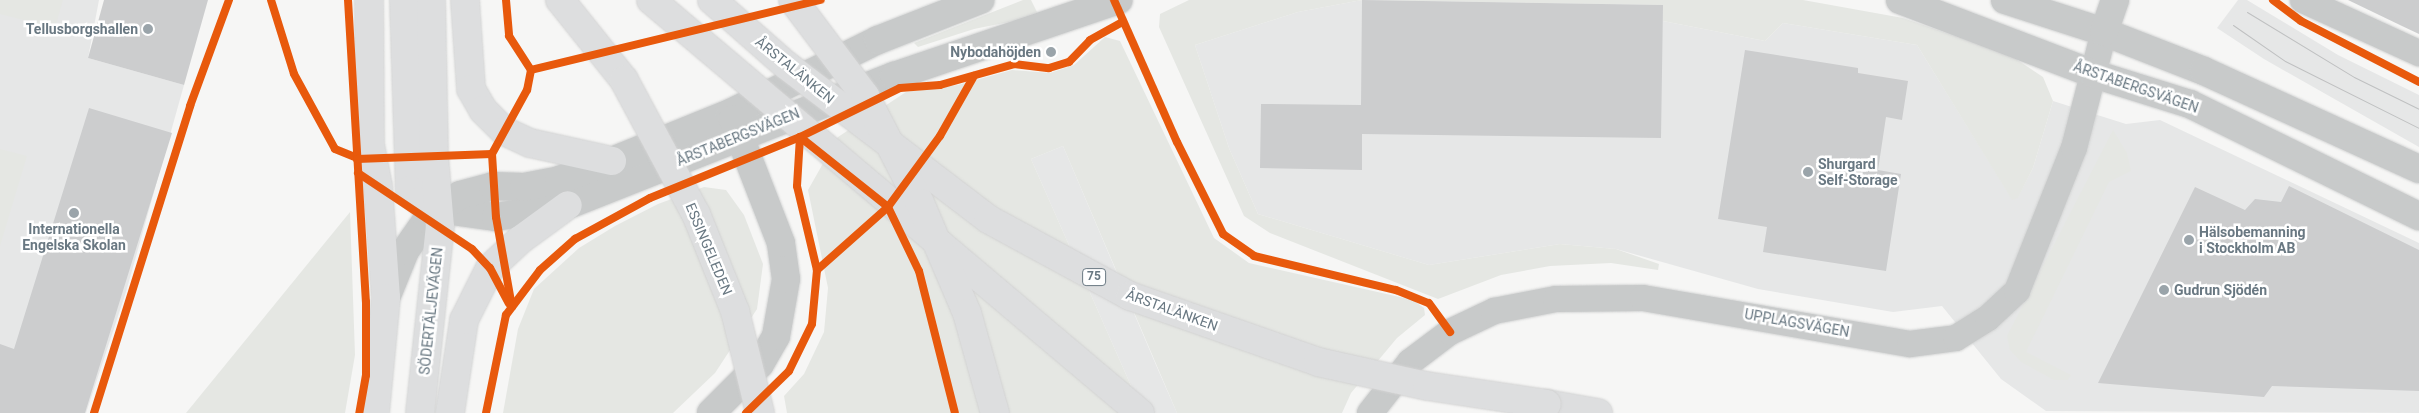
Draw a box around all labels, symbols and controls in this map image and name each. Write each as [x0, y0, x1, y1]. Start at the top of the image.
place label: Tellusborgshallen [26, 21, 138, 37]
marker: Tellusborgshallen [142, 23, 154, 35]
street label: ÅRSTALÄNKEN [752, 33, 838, 107]
place label: Nybodahöjden [950, 44, 1041, 60]
marker: Nybodahöjden [1045, 46, 1057, 58]
street label: ÅRSTABERGSVÄGEN [2071, 58, 2201, 116]
street label: ÅRSTABERGSVÄGEN [674, 105, 802, 169]
place label: Shurgard Self-Storage [1818, 156, 1897, 188]
marker: Shurgard Self-Storage [1802, 166, 1814, 178]
street label: ESSINGELEDEN [682, 200, 736, 298]
marker: Internationella Engelska Skolan [68, 207, 80, 219]
place label: Internationella Engelska Skolan [22, 221, 126, 253]
place label: Hälsobemanning i Stockholm AB [2199, 224, 2305, 256]
marker: Hälsobemanning i Stockholm AB [2183, 234, 2195, 246]
street label: SÖDERTÄLJEVÄGEN [416, 246, 446, 376]
road number: 75 [1082, 268, 1106, 286]
place label: Gudrun Sjödén [2174, 282, 2267, 298]
marker: Gudrun Sjödén [2158, 284, 2170, 296]
street label: ÅRSTALÄNKEN [1124, 286, 1220, 334]
street label: UPPLAGSVÄGEN [1743, 306, 1851, 340]

